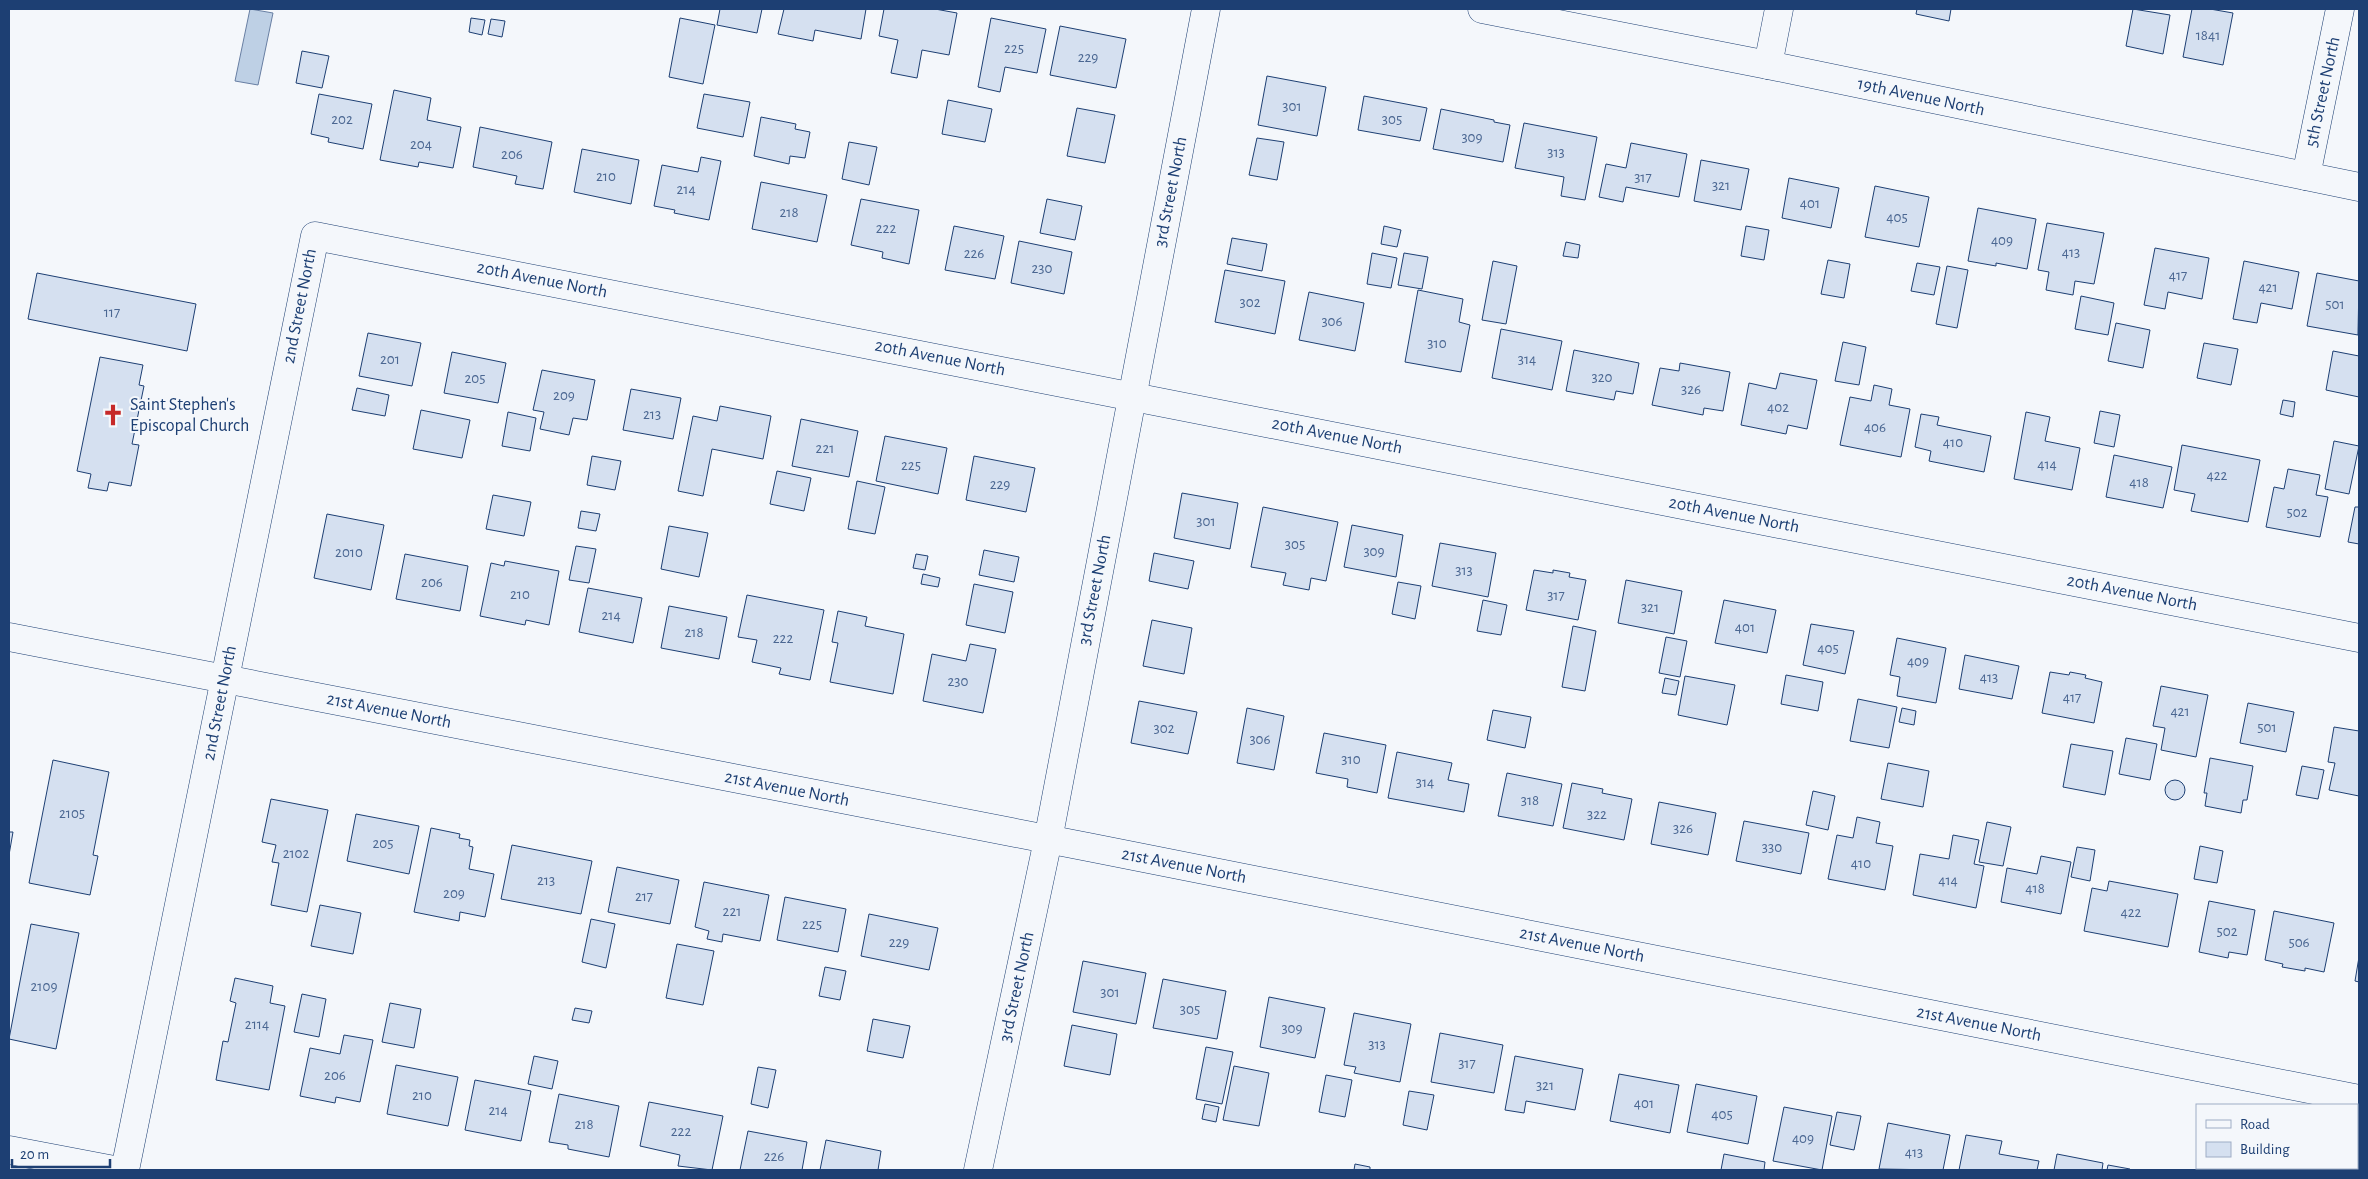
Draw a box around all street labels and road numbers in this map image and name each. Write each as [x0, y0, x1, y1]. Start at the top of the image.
street label: 5th Street North [2303, 35, 2343, 149]
street label: 19th Avenue North [1856, 75, 1986, 119]
street label: 3rd Street North [1151, 135, 1191, 249]
street label: 2nd Street North [280, 247, 320, 365]
street label: 20th Avenue North [475, 259, 609, 301]
street label: 20th Avenue North [873, 337, 1007, 379]
street label: 20th Avenue North [1270, 415, 1404, 457]
street label: 20th Avenue North [1667, 494, 1801, 536]
street label: 3rd Street North [1075, 533, 1115, 647]
street label: 20th Avenue North [2065, 572, 2199, 614]
street label: 2nd Street North [200, 644, 240, 762]
street label: 21st Avenue North [325, 690, 453, 732]
street label: 21st Avenue North [723, 768, 851, 810]
street label: 21st Avenue North [1120, 845, 1248, 887]
street label: 21st Avenue North [1518, 924, 1646, 966]
street label: 3rd Street North [997, 930, 1037, 1044]
street label: 21st Avenue North [1915, 1003, 2043, 1045]

